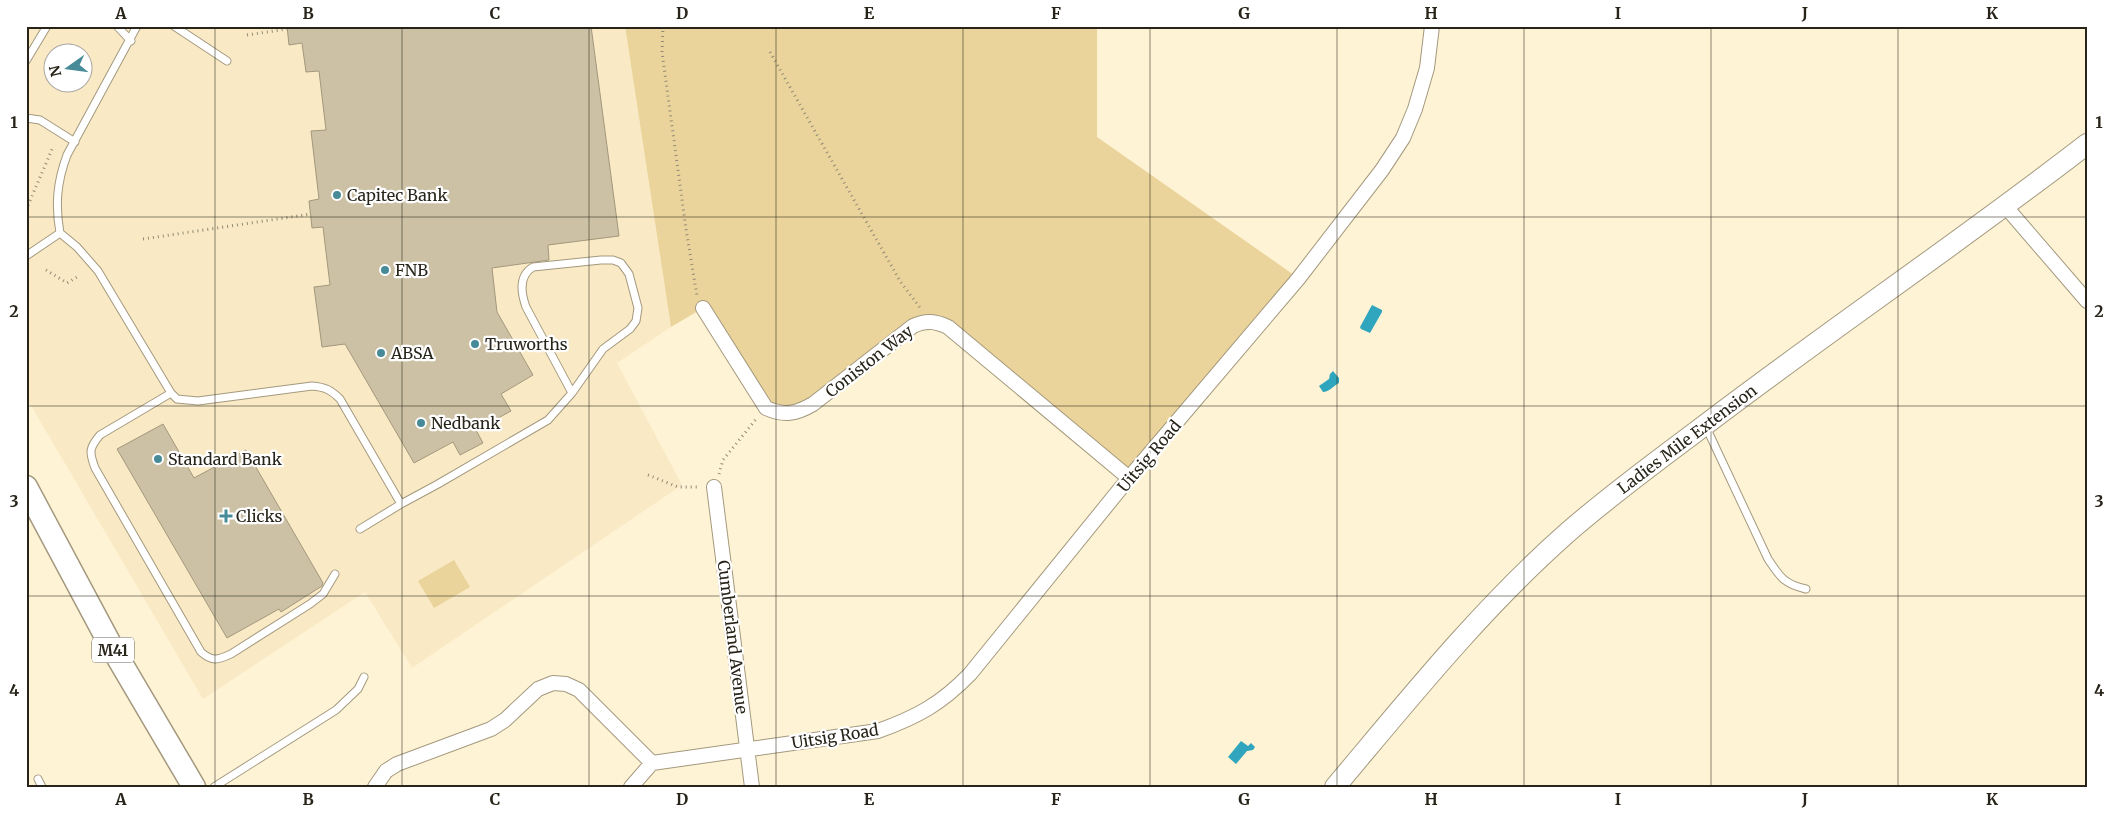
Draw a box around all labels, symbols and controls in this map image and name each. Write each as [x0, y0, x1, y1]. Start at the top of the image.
text: A [114, 3, 127, 23]
text: B [302, 3, 314, 23]
text: C [490, 3, 500, 23]
text: D [676, 3, 688, 23]
text: E [864, 3, 875, 23]
text: F [1051, 3, 1061, 23]
text: G [1238, 3, 1250, 23]
text: H [1424, 3, 1438, 23]
text: I [1615, 3, 1621, 23]
text: J [1801, 3, 1808, 23]
text: K [1986, 3, 1998, 23]
north arrow [42, 42, 92, 92]
text: N [45, 64, 65, 79]
text: 1 [10, 112, 18, 132]
text: 1 [2095, 112, 2103, 132]
place label: Capitec Bank [347, 185, 448, 205]
marker: Capitec Bank [331, 189, 343, 201]
place label: FNB [395, 260, 428, 280]
marker: FNB [379, 264, 391, 276]
text: 2 [9, 301, 19, 321]
text: 2 [2094, 301, 2104, 321]
street label: Coniston Way [821, 320, 917, 401]
place label: Truworths [485, 334, 568, 354]
marker: Truworths [469, 338, 481, 350]
place label: ABSA [390, 343, 434, 363]
marker: ABSA [375, 347, 387, 359]
street label: Ladies Mile Extension [1613, 380, 1761, 498]
place label: Nedbank [431, 413, 501, 433]
street label: Uitsig Road [1113, 416, 1185, 496]
marker: Nedbank [415, 417, 427, 429]
place label: Standard Bank [168, 449, 283, 469]
marker: Standard Bank [152, 453, 164, 465]
text: 3 [9, 491, 19, 511]
text: 3 [2094, 491, 2104, 511]
place label: Clicks [236, 506, 283, 526]
marker: Clicks [220, 510, 232, 522]
street label: Cumberland Avenue [714, 559, 752, 715]
road number: M41 [92, 638, 134, 662]
text: 4 [9, 680, 19, 700]
text: 4 [2094, 680, 2104, 700]
street label: Uitsig Road [790, 719, 880, 753]
text: A [114, 789, 127, 809]
text: B [302, 789, 314, 809]
text: C [490, 789, 500, 809]
text: D [676, 789, 688, 809]
text: E [864, 789, 875, 809]
text: F [1051, 789, 1061, 809]
text: G [1238, 789, 1250, 809]
text: H [1424, 789, 1438, 809]
text: I [1615, 789, 1621, 809]
text: J [1801, 789, 1808, 809]
text: K [1986, 789, 1998, 809]

